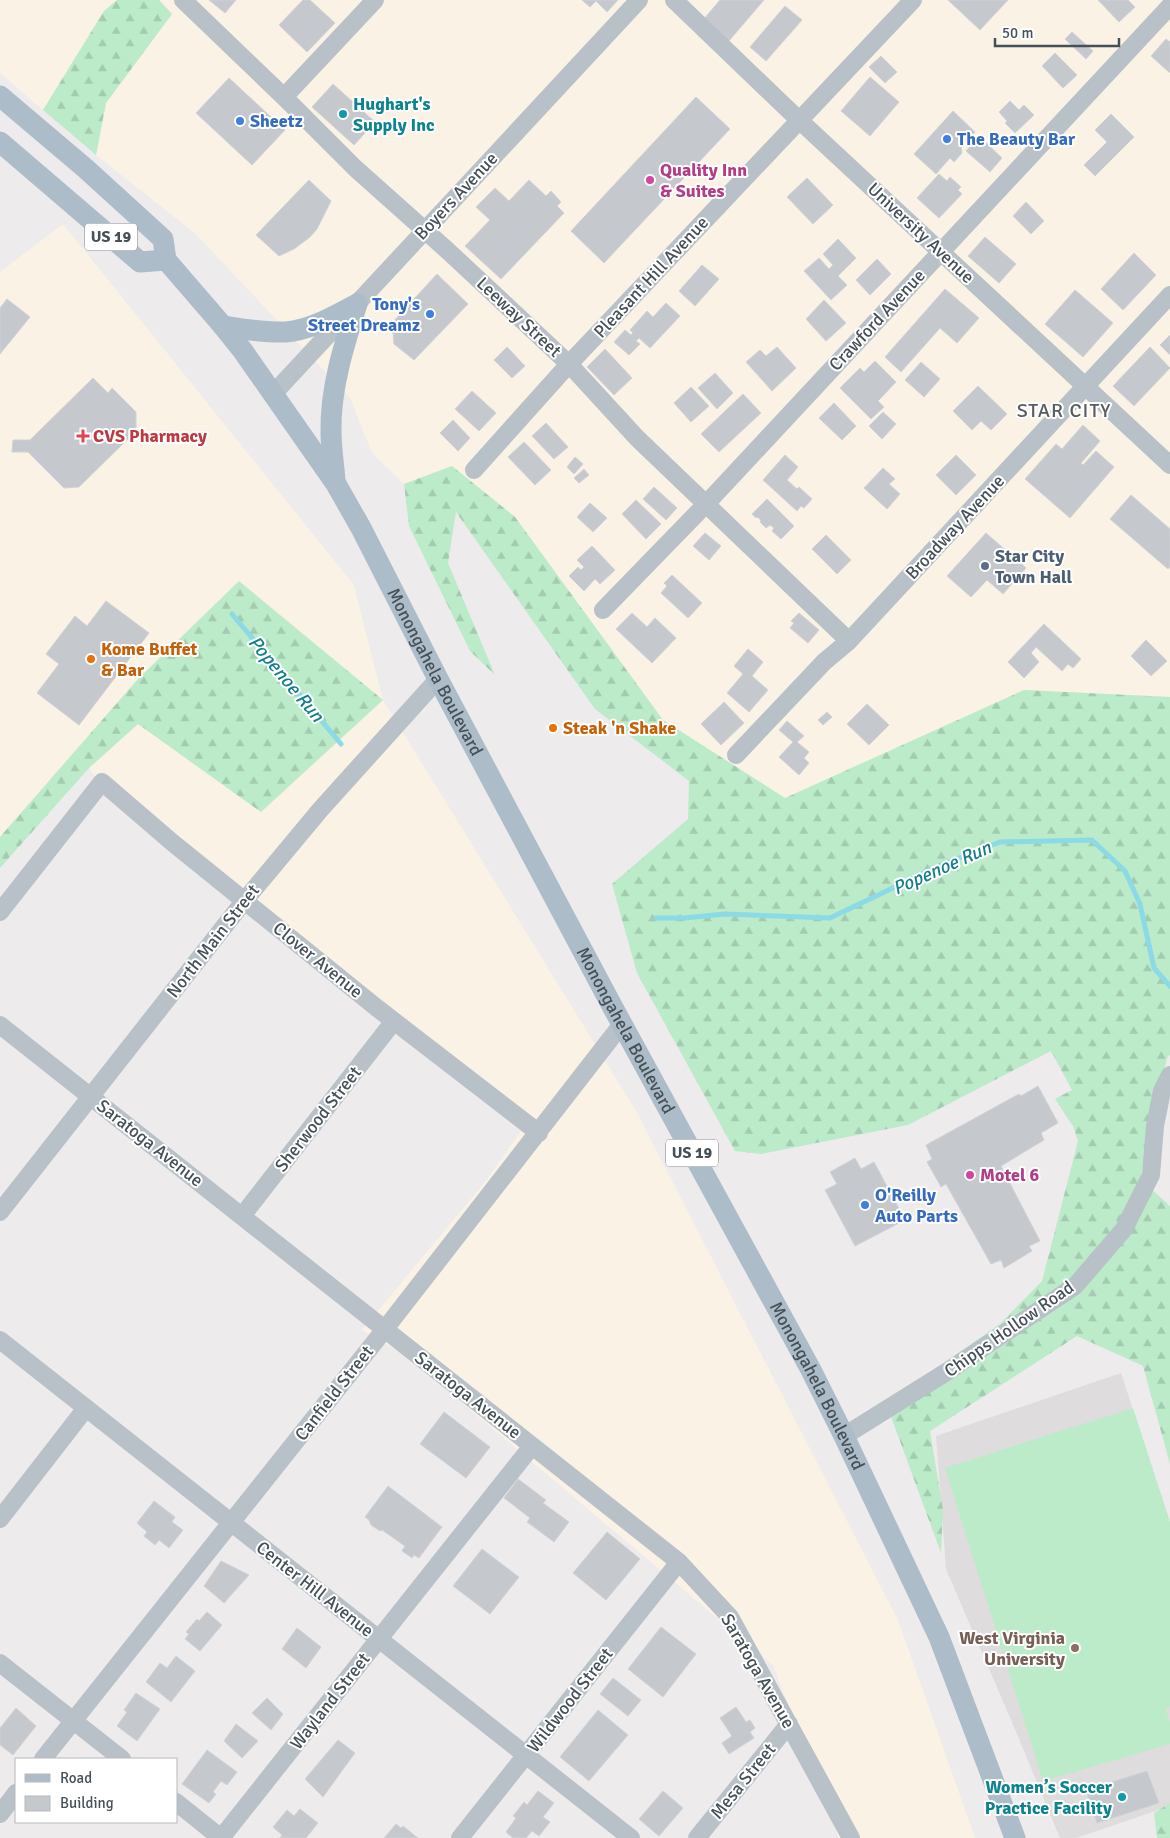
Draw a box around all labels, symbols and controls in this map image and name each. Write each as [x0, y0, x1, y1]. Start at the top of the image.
scale bar [995, 15, 1119, 47]
text: 50 m [1002, 24, 1033, 42]
place label: Hughart's Supply Inc [353, 93, 435, 136]
marker: Hughart's Supply Inc [337, 108, 349, 120]
place label: Sheetz [250, 110, 303, 132]
marker: Sheetz [234, 115, 246, 127]
place label: The Beauty Bar [957, 128, 1076, 150]
marker: The Beauty Bar [941, 133, 953, 145]
street label: Boyers Avenue [410, 148, 502, 244]
place label: Quality Inn & Suites [660, 159, 747, 202]
marker: Quality Inn & Suites [644, 174, 656, 186]
street label: University Avenue [863, 178, 979, 288]
street label: Pleasant Hill Avenue [589, 212, 713, 342]
road number: US 19 [85, 223, 137, 250]
street label: Crawford Avenue [824, 265, 930, 375]
street label: Leeway Street [472, 272, 566, 362]
place label: Tony's Street Dreamz [308, 293, 420, 336]
marker: Tony's Street Dreamz [424, 308, 436, 320]
district label: STAR CITY [1017, 398, 1111, 423]
place label: CVS Pharmacy [93, 425, 207, 447]
marker: CVS Pharmacy [77, 430, 89, 442]
street label: Broadway Avenue [901, 470, 1009, 584]
place label: Star City Town Hall [995, 545, 1072, 588]
marker: Star City Town Hall [979, 560, 991, 572]
street label: Monongahela Boulevard [382, 584, 488, 760]
water label: Popenoe Run [243, 631, 329, 728]
place label: Kome Buffet & Bar [101, 638, 198, 681]
marker: Kome Buffet & Bar [85, 653, 97, 665]
place label: Steak 'n Shake [563, 717, 676, 739]
marker: Steak 'n Shake [547, 722, 559, 734]
water label: Popenoe Run [889, 835, 996, 900]
street label: North Main Street [162, 880, 264, 1002]
street label: Clover Avenue [269, 917, 367, 1003]
street label: Monongahela Boulevard [572, 943, 680, 1117]
street label: Sherwood Street [270, 1062, 366, 1176]
street label: Saratoga Avenue [92, 1095, 208, 1191]
road number: US 19 [666, 1140, 718, 1166]
place label: Motel 6 [980, 1164, 1040, 1186]
marker: Motel 6 [964, 1169, 976, 1181]
place label: O'Reilly Auto Parts [875, 1184, 958, 1227]
marker: O'Reilly Auto Parts [859, 1199, 871, 1211]
street label: Chipps Hollow Road [940, 1276, 1078, 1382]
street label: Monongahela Boulevard [765, 1298, 869, 1474]
street label: Canfield Street [290, 1341, 378, 1445]
street label: Saratoga Avenue [410, 1347, 526, 1443]
street label: Center Hill Avenue [252, 1536, 378, 1642]
street label: Saratoga Avenue [716, 1610, 800, 1732]
place label: West Virginia University [959, 1627, 1065, 1670]
marker: West Virginia University [1069, 1642, 1081, 1654]
street label: Wildwood Street [522, 1643, 618, 1757]
street label: Wayland Street [285, 1648, 375, 1754]
street label: Mesa Street [706, 1739, 780, 1823]
legend [15, 1758, 178, 1823]
text: Road [60, 1769, 92, 1787]
place label: Women’s Soccer Practice Facility [985, 1776, 1113, 1819]
marker: Women’s Soccer Practice Facility [1116, 1791, 1128, 1803]
text: Building [60, 1794, 114, 1812]

